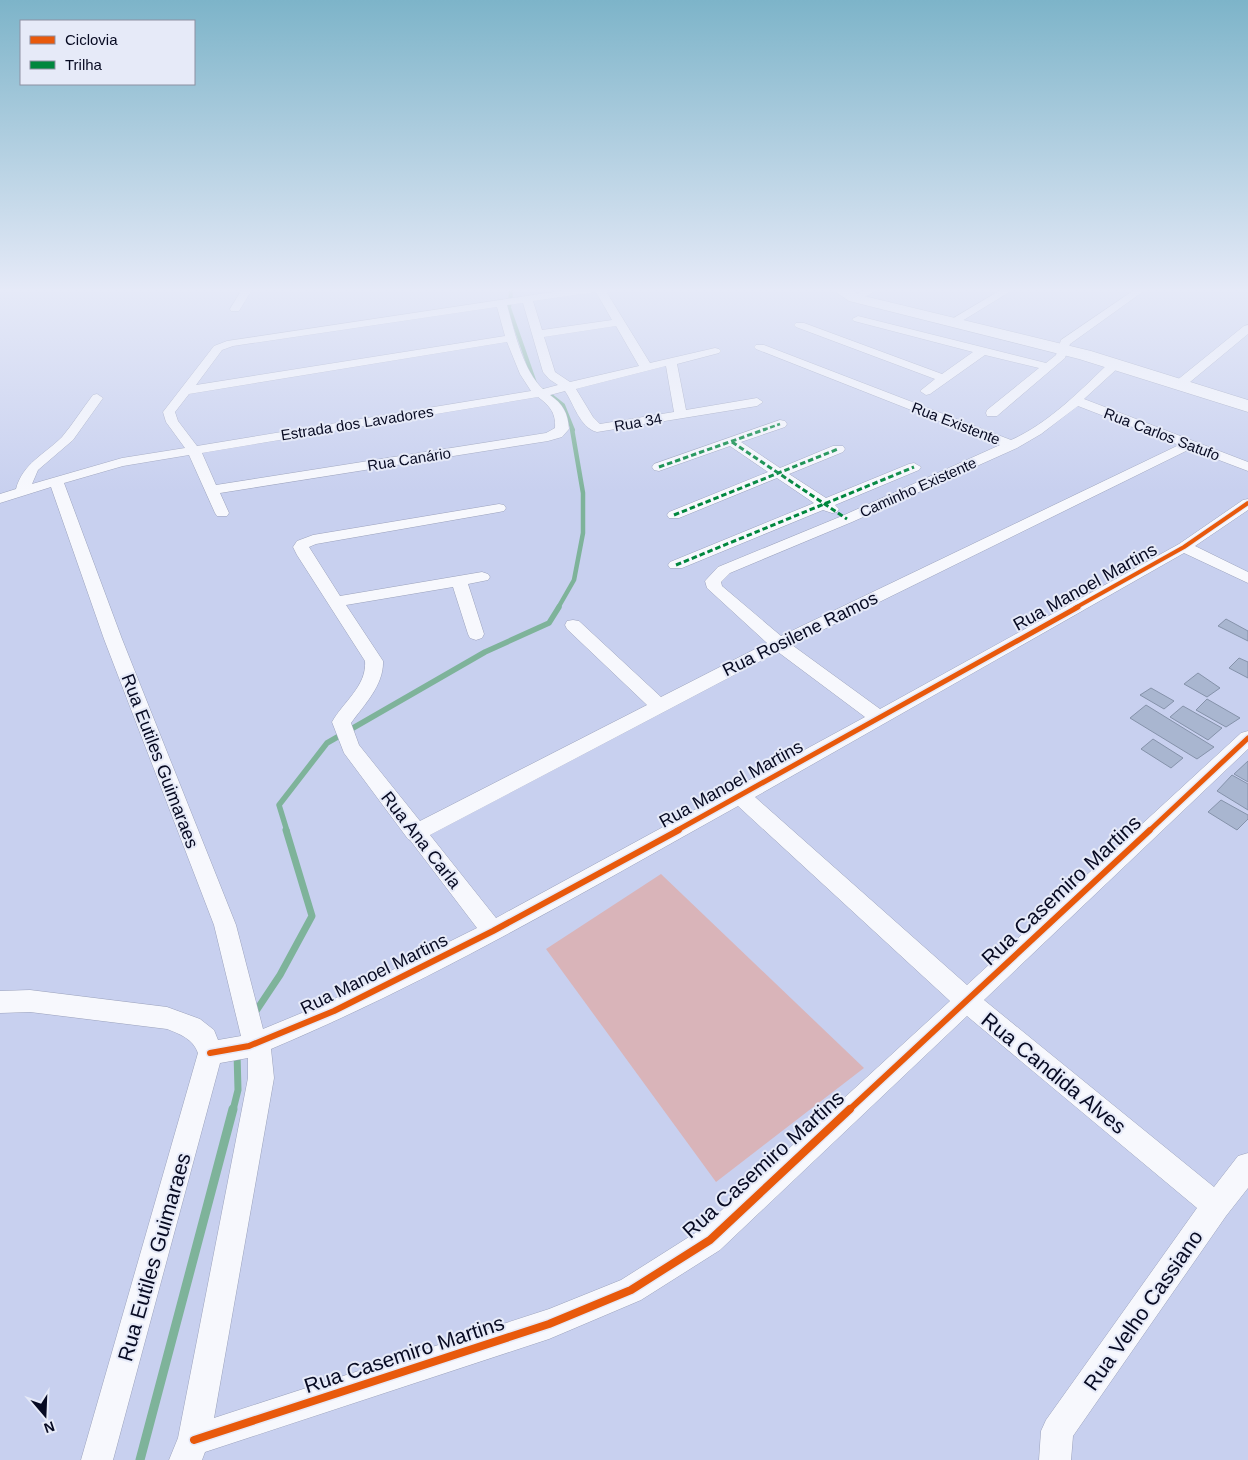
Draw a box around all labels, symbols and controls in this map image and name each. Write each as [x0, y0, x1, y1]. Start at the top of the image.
legend [20, 20, 195, 85]
text: Ciclovia [65, 31, 118, 48]
text: Trilha [65, 56, 103, 73]
street label: Rua Existente [909, 398, 1003, 448]
street label: Estrada dos Lavadores [279, 403, 435, 443]
street label: Rua Carlos Satufo [1102, 404, 1222, 464]
street label: Rua 34 [613, 409, 663, 435]
street label: Rua Canário [366, 444, 452, 474]
street label: Caminho Existente [857, 454, 979, 520]
street label: Rua Manoel Martins [1010, 539, 1160, 635]
street label: Rua Rosilene Ramos [719, 588, 881, 680]
street label: Rua Eutiles Guimaraes [117, 671, 203, 851]
street label: Rua Manoel Martins [656, 736, 806, 832]
street label: Rua Ana Carla [377, 788, 466, 893]
street label: Rua Casemiro Martins [977, 810, 1145, 970]
street label: Rua Manoel Martins [297, 930, 451, 1018]
street label: Rua Candida Alves [977, 1008, 1131, 1138]
street label: Rua Casemiro Martins [678, 1086, 848, 1242]
street label: Rua Eutiles Guimaraes [113, 1150, 195, 1364]
street label: Rua Velho Cassiano [1079, 1225, 1207, 1395]
street label: Rua Casemiro Martins [301, 1311, 507, 1397]
north arrow [20, 1390, 70, 1440]
text: N [42, 1418, 57, 1437]

